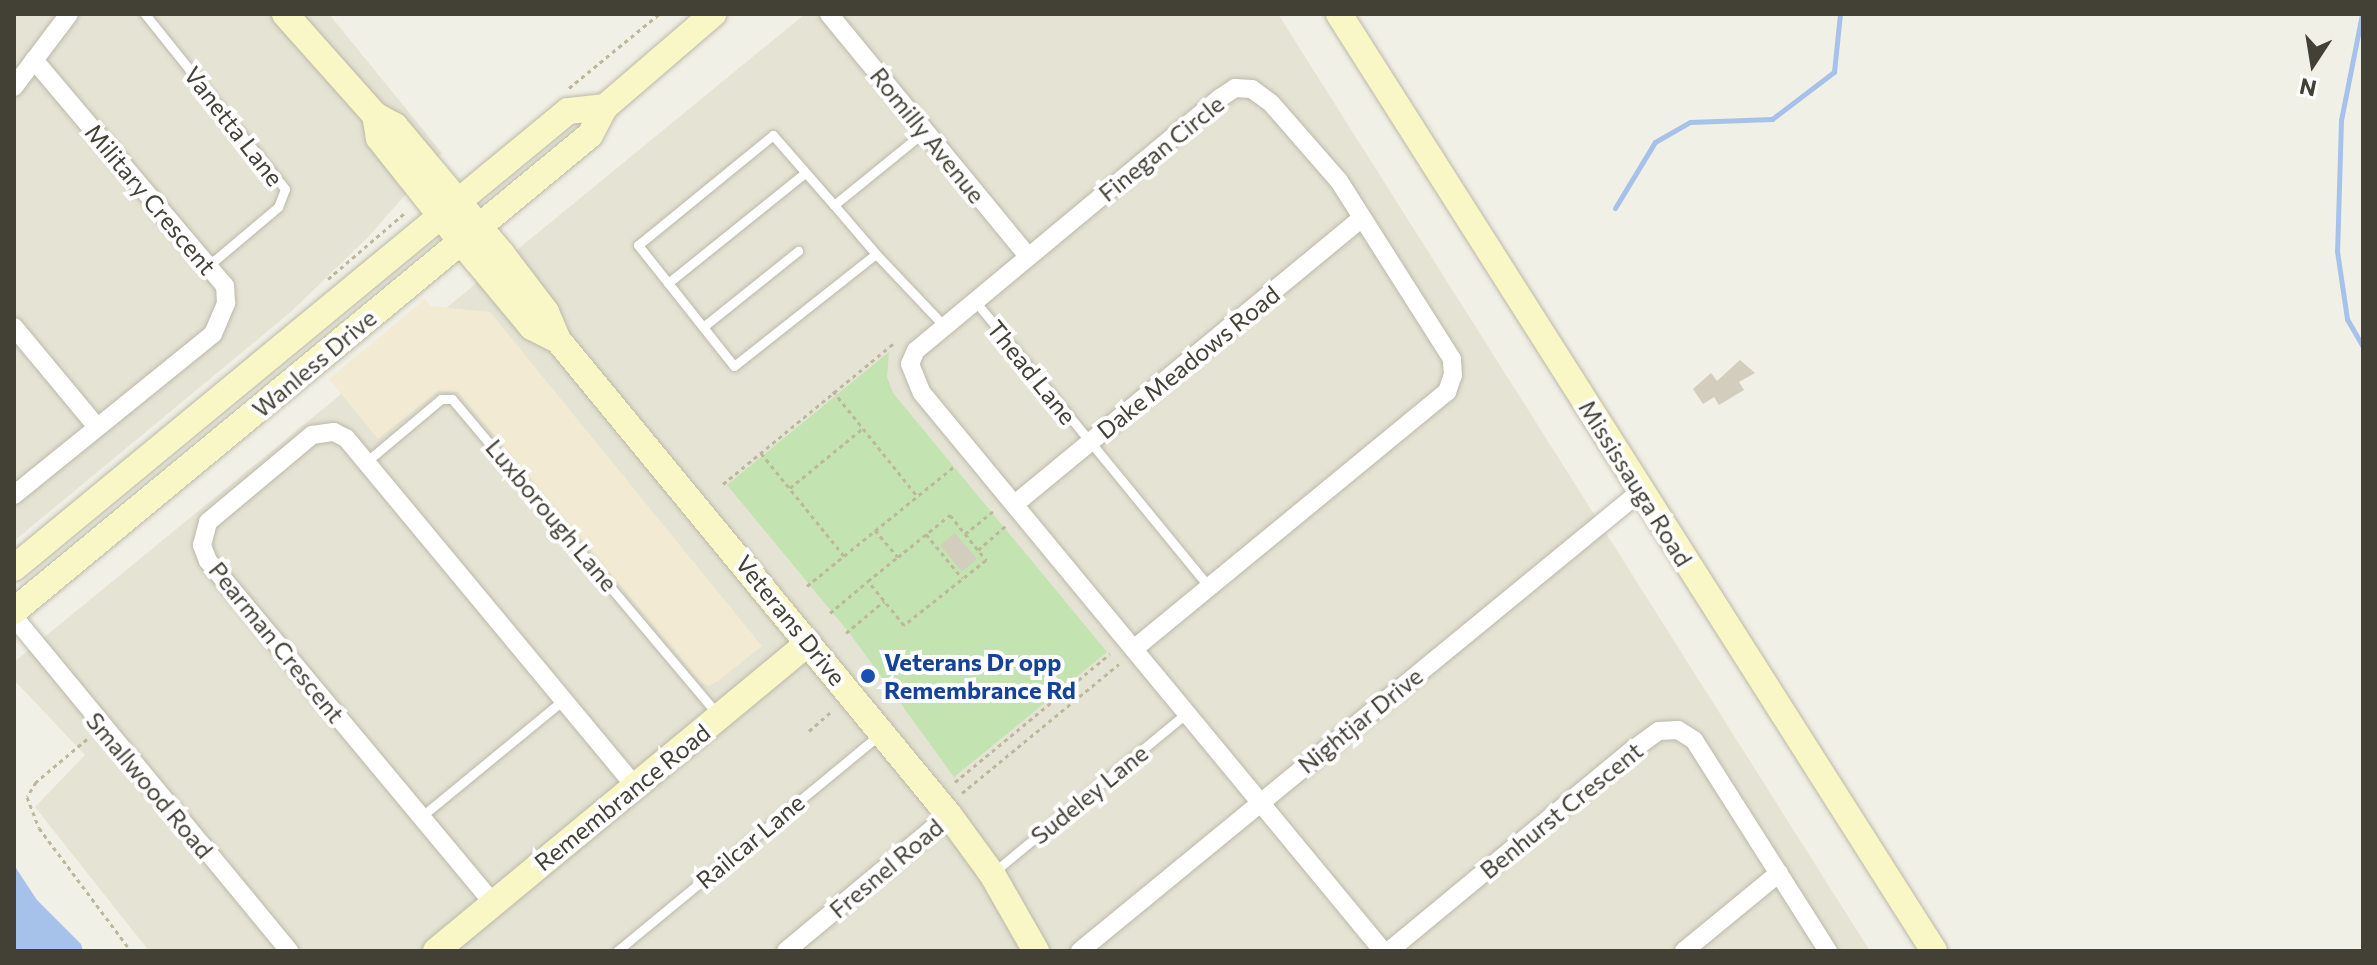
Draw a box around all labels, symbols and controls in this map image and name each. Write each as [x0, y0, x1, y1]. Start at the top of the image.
north arrow [2273, 24, 2353, 104]
street label: Vanetta Lane [178, 61, 290, 191]
street label: Romilly Avenue [865, 61, 991, 209]
text: N [2297, 73, 2319, 103]
street label: Finegan Circle [1093, 89, 1229, 207]
street label: Military Crescent [80, 118, 222, 280]
street label: Dake Meadows Road [1091, 280, 1285, 444]
street label: Wanless Drive [246, 303, 382, 423]
street label: Thead Lane [981, 314, 1083, 430]
street label: Mississauga Road [1573, 394, 1699, 572]
street label: Luxborough Lane [480, 433, 624, 597]
street label: Veterans Drive [730, 549, 852, 691]
street label: Pearman Crescent [203, 556, 351, 728]
place label: Veterans Dr opp Remembrance Rd [884, 648, 1076, 704]
street label: Nightjar Drive [1292, 661, 1428, 779]
marker: Veterans Dr opp Remembrance Rd [859, 667, 877, 685]
street label: Smallwood Road [81, 706, 219, 864]
street label: Remembrance Road [528, 717, 716, 877]
street label: Benhurst Crescent [1474, 736, 1648, 884]
street label: Sudeley Lane [1025, 738, 1153, 850]
street label: Railcar Lane [690, 788, 810, 894]
street label: Fresnel Road [823, 812, 949, 924]

